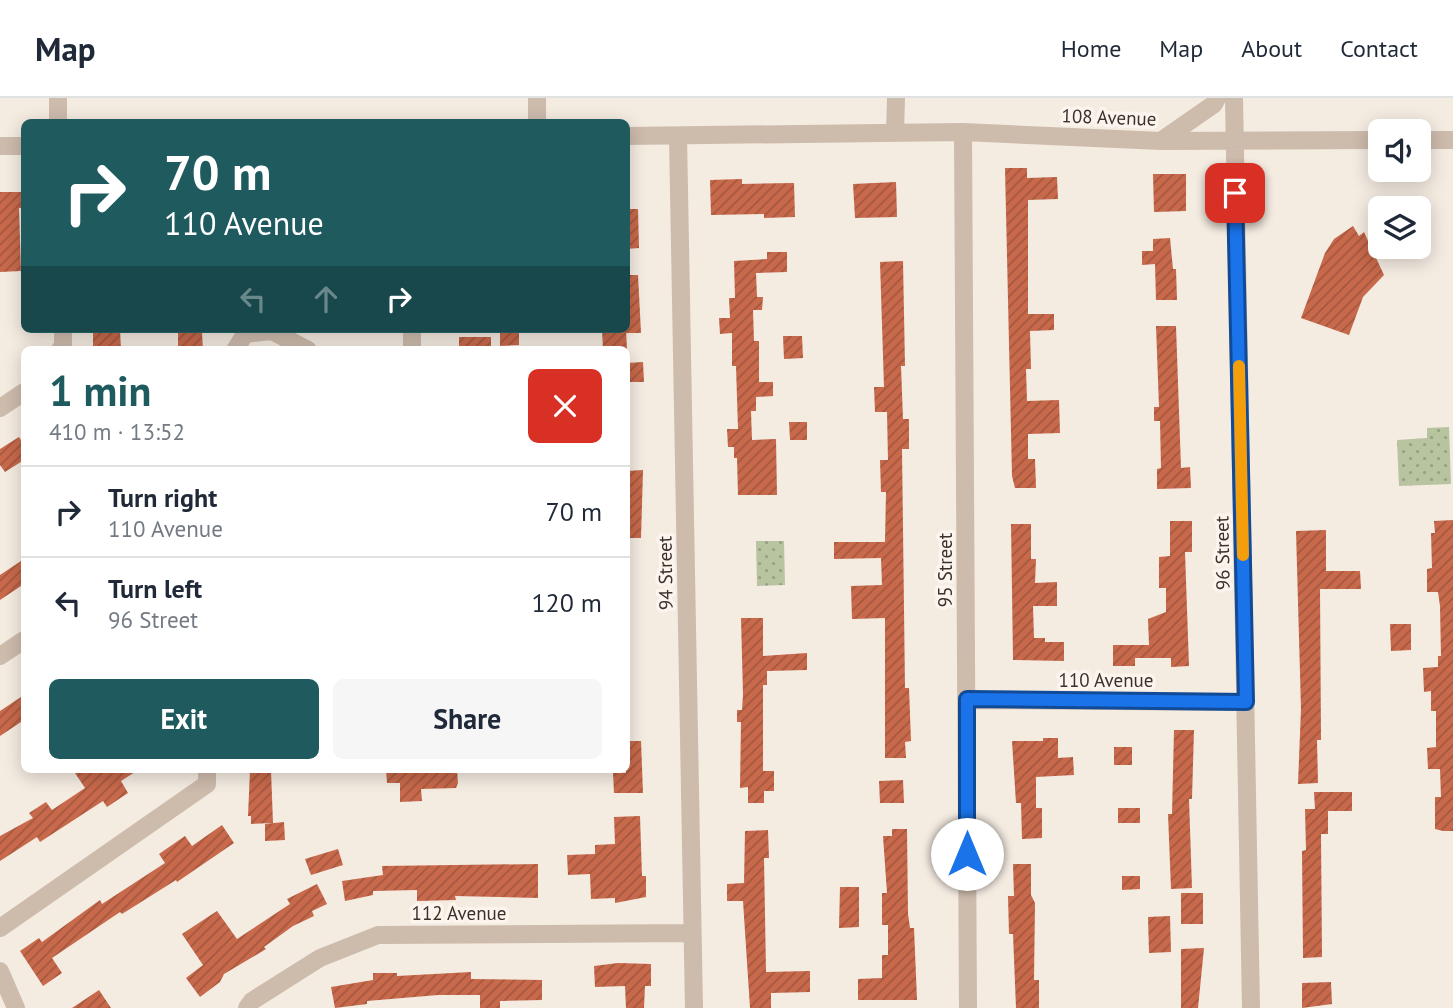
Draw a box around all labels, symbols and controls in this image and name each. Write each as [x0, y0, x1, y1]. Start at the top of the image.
text: Map [35, 27, 96, 70]
text: Home [1061, 33, 1121, 64]
text: Map [1159, 33, 1203, 64]
text: About [1241, 33, 1302, 64]
text: Contact [1340, 33, 1418, 64]
street label: 108 Avenue [1061, 103, 1157, 131]
map controls [1368, 119, 1431, 259]
button: sound [1368, 119, 1431, 182]
text: 70 m [164, 140, 271, 204]
icon: right [49, 147, 140, 238]
pin [1205, 163, 1265, 223]
icon: arrive [1216, 174, 1254, 212]
button: layers [1368, 196, 1431, 259]
text: 110 Avenue [164, 202, 324, 244]
icon: left [234, 280, 272, 318]
icon: ahead [307, 280, 345, 318]
icon: right [380, 280, 418, 318]
text: 1 min [49, 363, 151, 418]
button: close [528, 369, 602, 443]
text: 410 m · 13:52 [49, 417, 185, 446]
text: Turn right [108, 481, 217, 514]
icon: right [49, 493, 87, 531]
text: 70 m [546, 495, 602, 528]
text: 110 Avenue [108, 514, 223, 543]
street label: 96 Street [1209, 515, 1235, 590]
street label: 95 Street [933, 532, 957, 607]
street label: 94 Street [652, 535, 678, 610]
text: Turn left [108, 572, 202, 605]
icon: left [49, 584, 87, 622]
text: 120 m [531, 586, 602, 619]
text: 96 Street [108, 605, 198, 634]
street label: 110 Avenue [1059, 668, 1153, 692]
button: Exit [49, 679, 319, 759]
button: Share [333, 679, 602, 759]
position arrow [930, 817, 1004, 891]
street label: 112 Avenue [412, 901, 506, 925]

